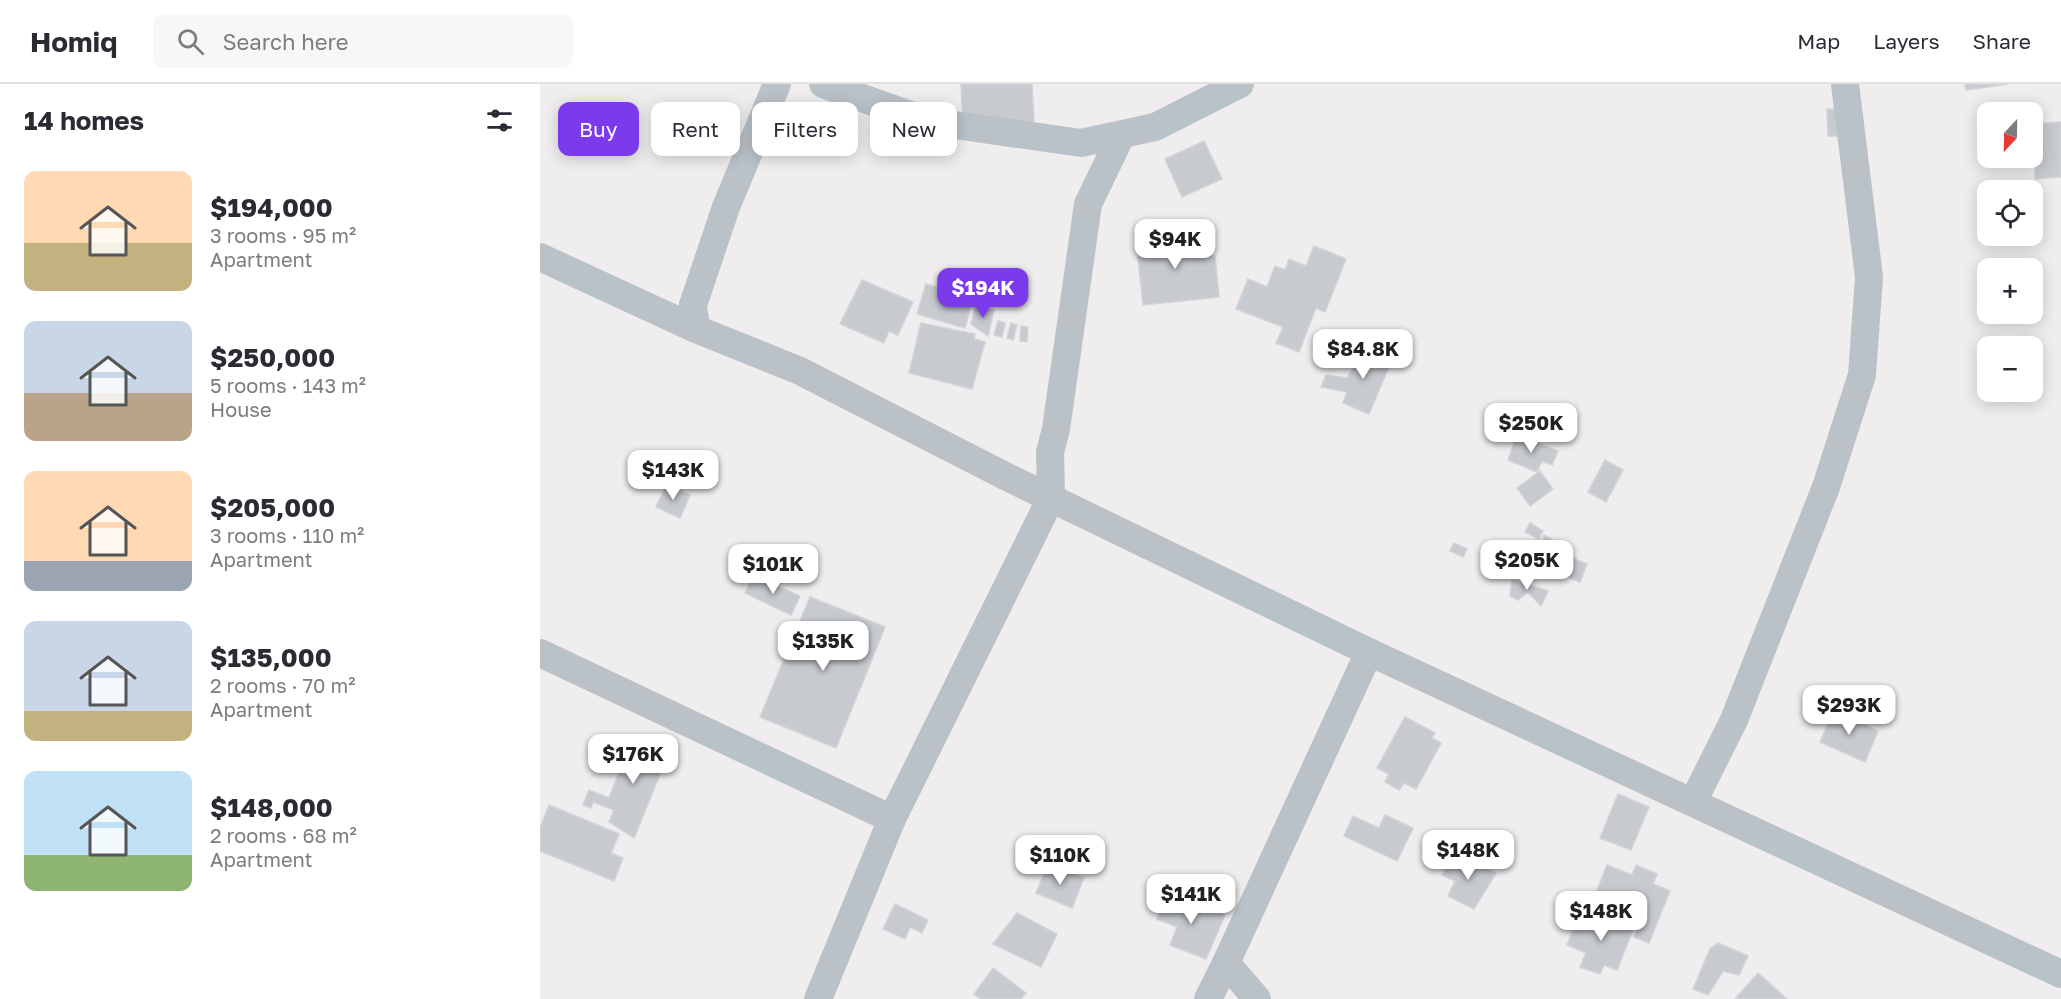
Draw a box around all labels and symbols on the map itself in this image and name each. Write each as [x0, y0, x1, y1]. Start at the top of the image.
north arrow [1977, 102, 2043, 168]
pin: $94K [1139, 219, 1211, 270]
pin: $194K [941, 268, 1025, 319]
pin: $84.8K [1314, 329, 1412, 380]
pin: $250K [1489, 403, 1573, 454]
pin: $143K [631, 450, 715, 501]
pin: $205K [1485, 540, 1569, 591]
pin: $101K [731, 544, 815, 595]
pin: $135K [781, 621, 865, 672]
pin: $293K [1807, 685, 1891, 736]
pin: $176K [591, 734, 675, 785]
pin: $148K [1426, 830, 1510, 881]
pin: $110K [1018, 835, 1102, 886]
pin: $141K [1149, 874, 1233, 925]
pin: $148K [1559, 891, 1643, 942]

